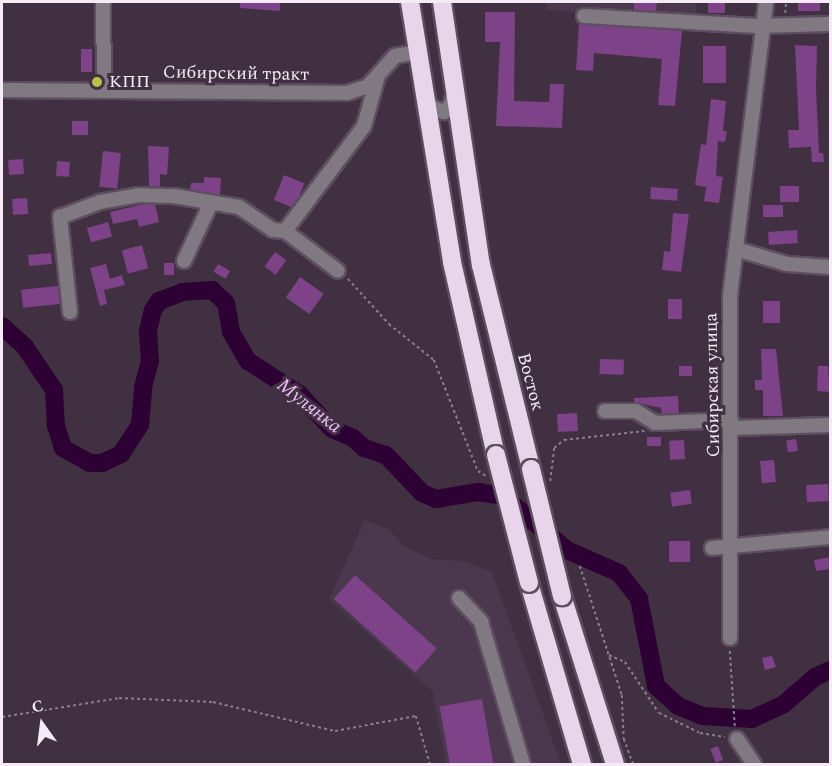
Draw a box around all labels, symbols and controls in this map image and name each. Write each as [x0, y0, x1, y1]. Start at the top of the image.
street label: Сибирский тракт [163, 62, 309, 86]
place label: КПП [109, 71, 150, 93]
marker: КПП [90, 75, 104, 89]
street label: Сибирская улица [701, 313, 725, 457]
street label: Восток [512, 351, 548, 413]
water label: Мулянка [272, 373, 346, 439]
north arrow [12, 694, 72, 754]
text: С [29, 694, 46, 720]

